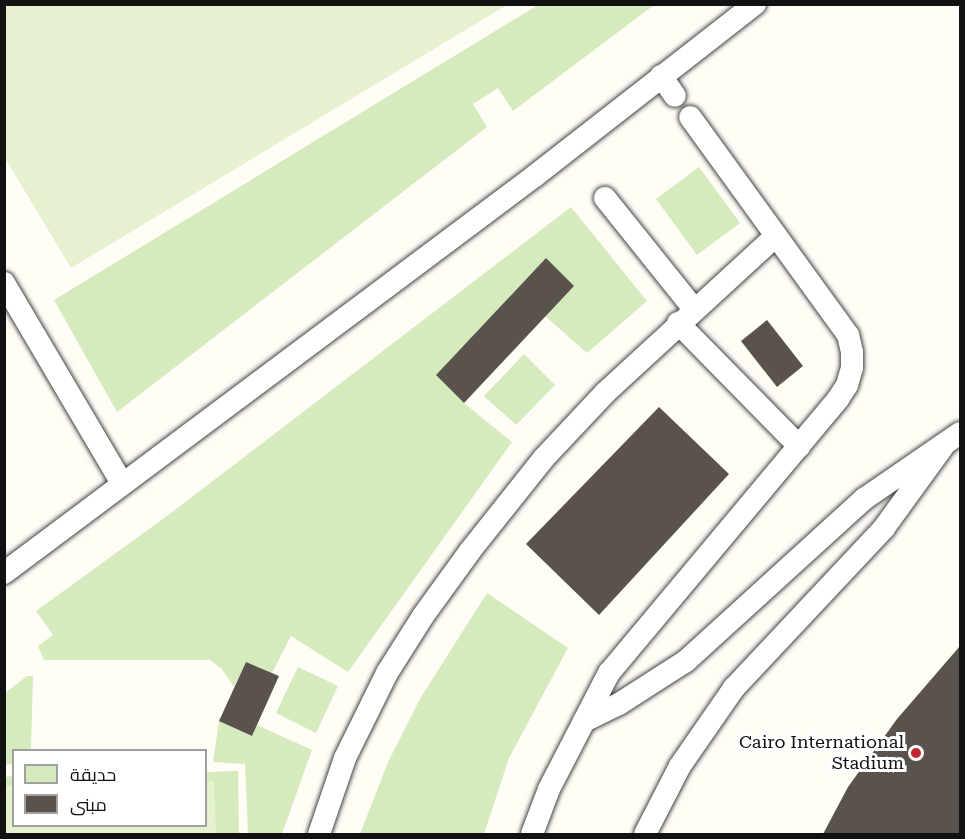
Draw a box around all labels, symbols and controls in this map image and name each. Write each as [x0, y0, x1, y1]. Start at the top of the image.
place label: Cairo International Stadium [739, 732, 904, 774]
marker: Cairo International Stadium [909, 746, 923, 760]
legend [12, 749, 207, 827]
text: حديقة [70, 764, 116, 785]
text: مبنى [70, 794, 107, 815]

